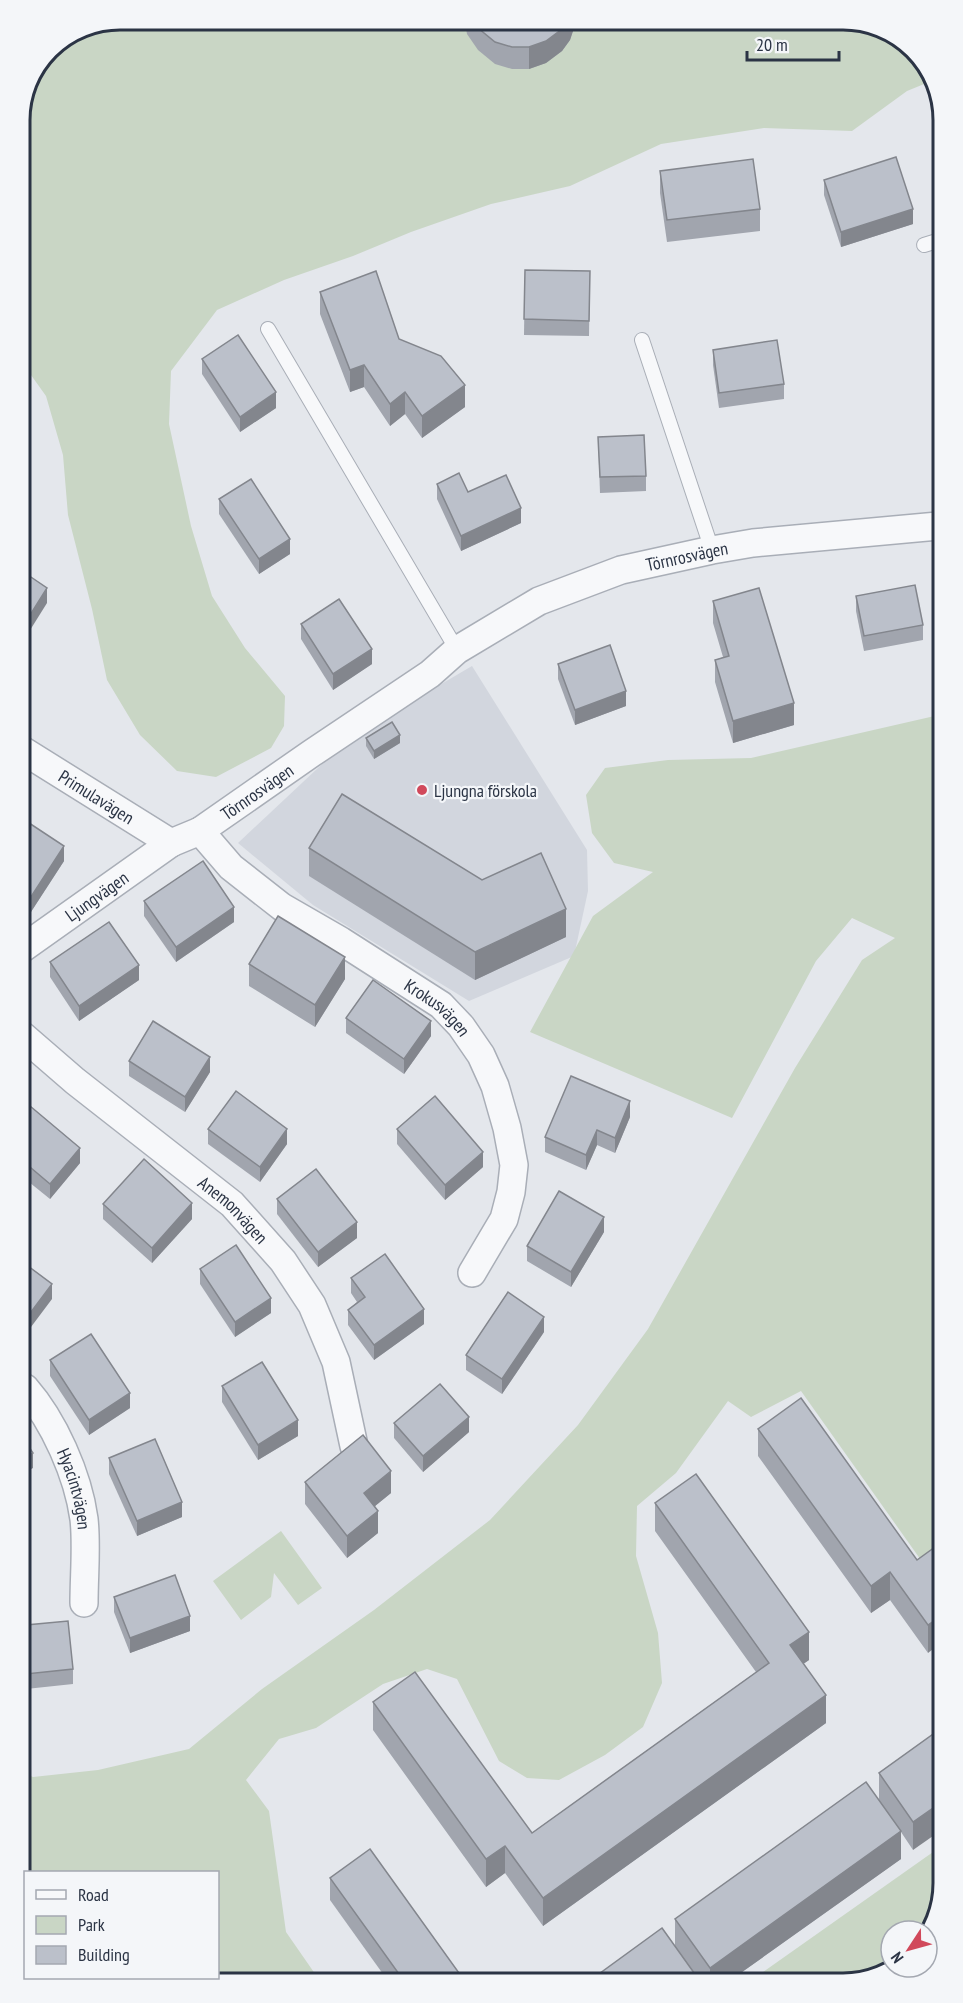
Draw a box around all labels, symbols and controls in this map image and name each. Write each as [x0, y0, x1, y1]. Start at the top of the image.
scale bar [747, 24, 838, 62]
text: 20 m [756, 33, 788, 56]
street label: Törnrosvägen [644, 536, 730, 576]
street label: Törnrosvägen [216, 758, 298, 825]
street label: Primulavägen [55, 764, 139, 829]
place label: Ljungna förskola [434, 779, 537, 802]
marker: Ljungna förskola [415, 783, 429, 797]
street label: Ljungvägen [60, 866, 132, 926]
street label: Krokusvägen [400, 973, 476, 1040]
street label: Anemonvägen [194, 1171, 273, 1248]
street label: Hyacintvägen [52, 1444, 96, 1530]
legend [24, 1871, 219, 1979]
text: Road [78, 1883, 109, 1906]
text: Park [78, 1913, 105, 1936]
north arrow [879, 1919, 939, 1979]
text: Building [78, 1943, 130, 1966]
text: N [886, 1948, 907, 1967]

